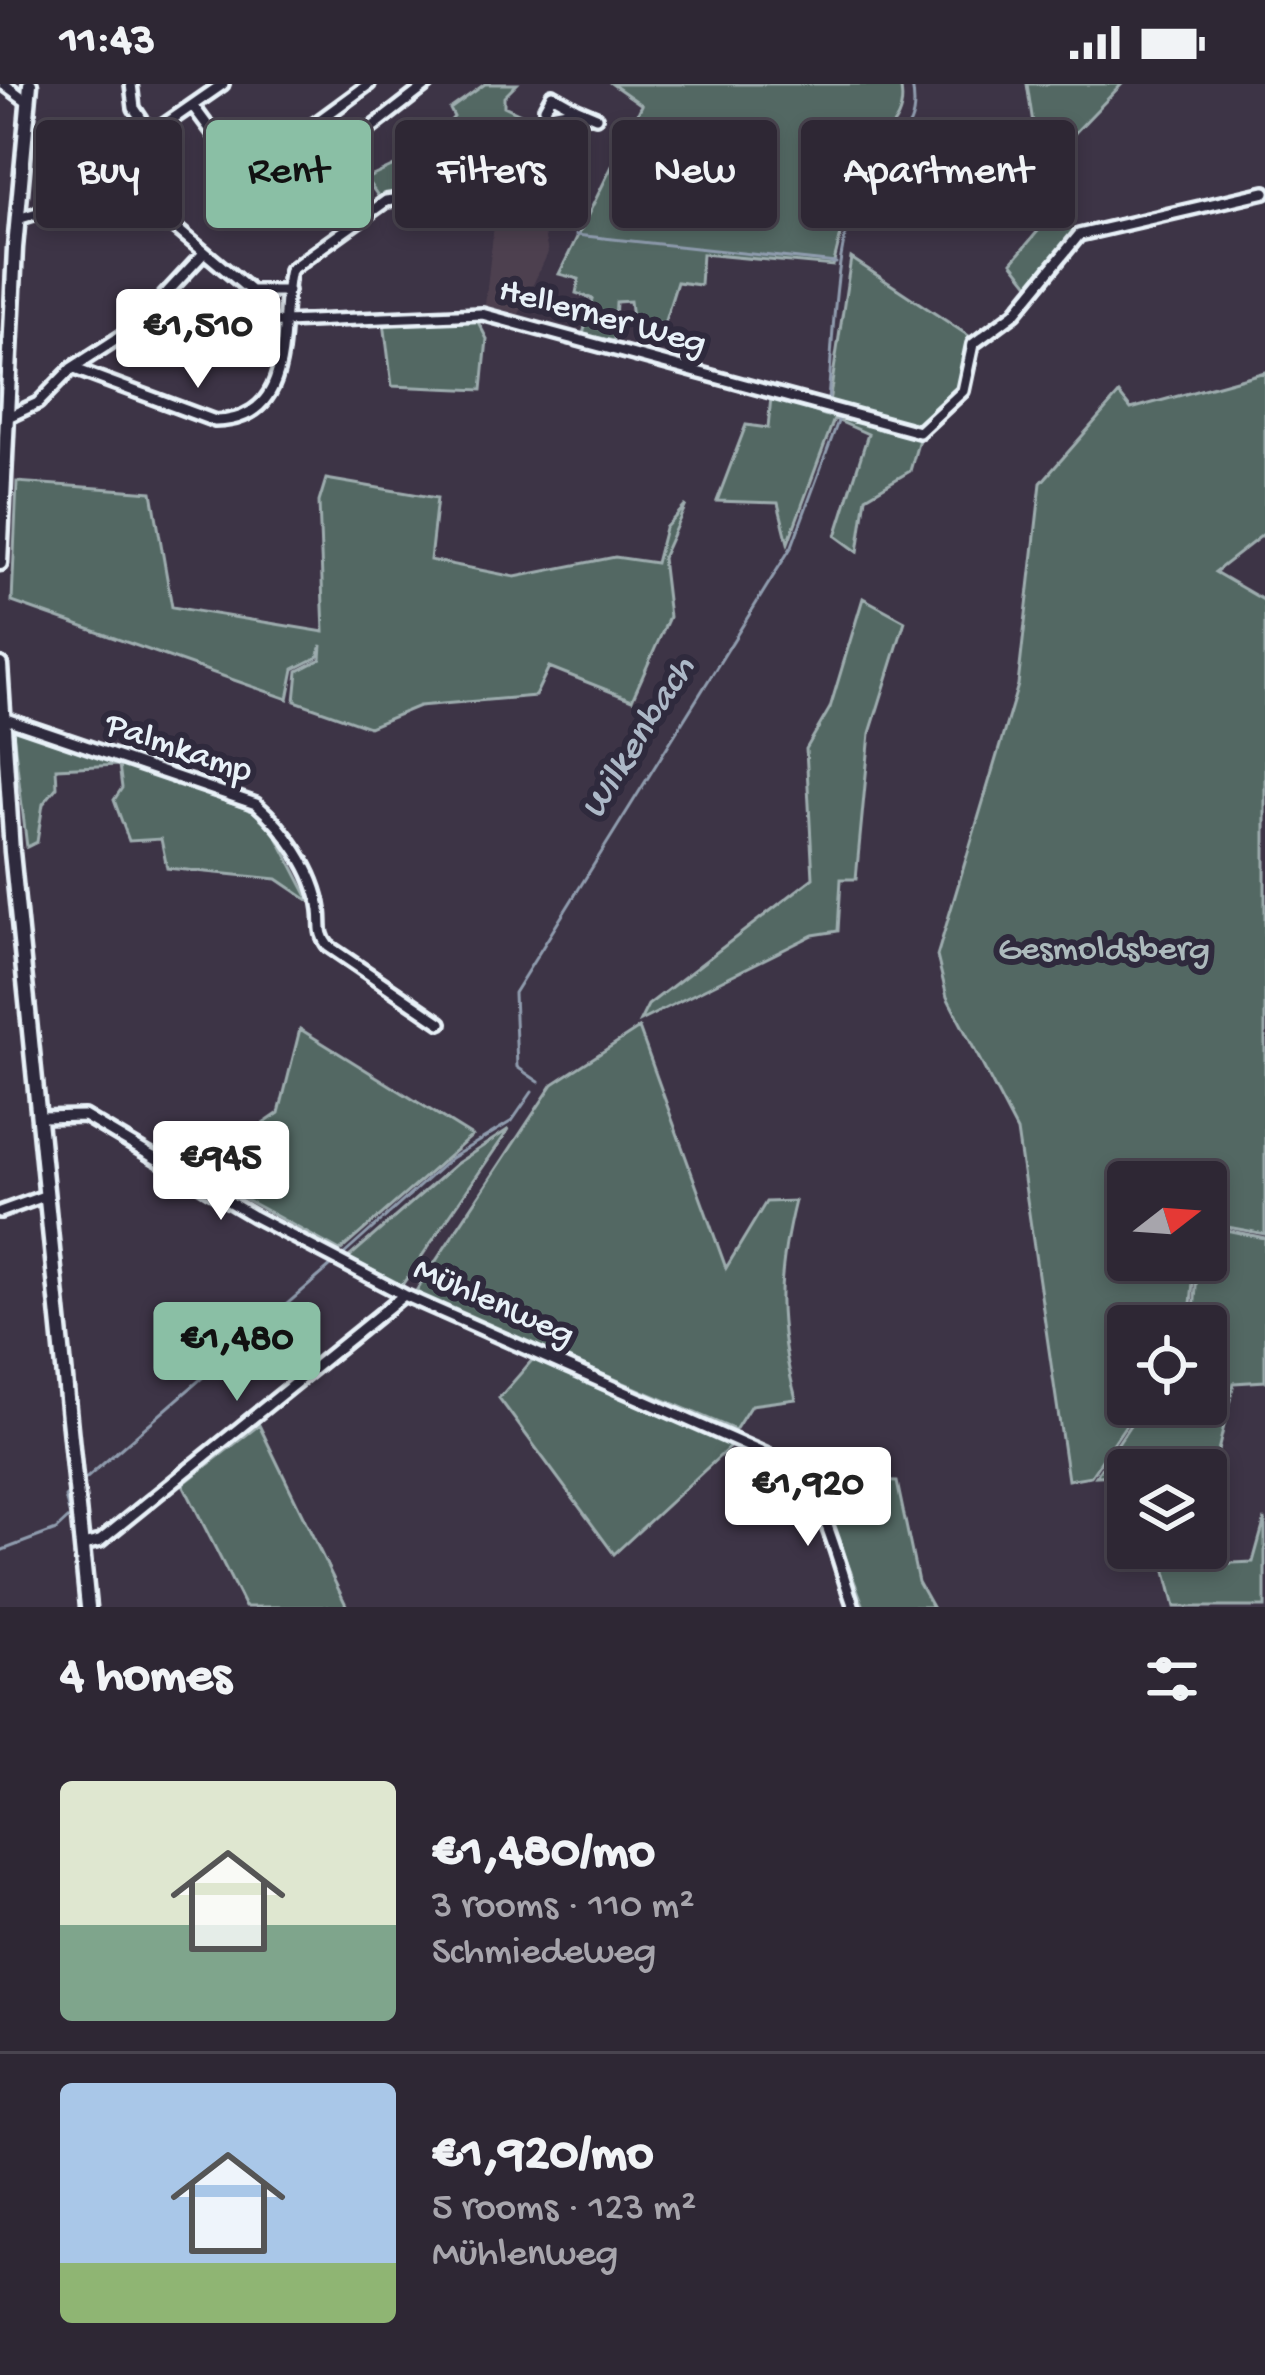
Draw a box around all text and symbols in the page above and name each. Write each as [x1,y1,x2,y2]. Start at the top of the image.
text: 11:43 [60,16,155,69]
chip: Buy [36,120,182,228]
chip: Rent [206,120,371,228]
chip: Filters [395,120,588,228]
chip: New [612,120,777,228]
chip: Apartment [801,120,1075,228]
street label: Hellerner Weg [494,271,710,367]
pin: €1,510 [100,289,296,391]
text: €1,510 [143,305,253,351]
water label: Wilkenbach [572,648,708,829]
street label: Palmkamp [98,704,257,795]
park label: Gesmoldsberg [998,930,1210,973]
pin: €945 [150,1121,292,1223]
text: €945 [180,1137,262,1183]
north arrow [1107,1161,1227,1281]
map controls [1107,1161,1227,1569]
street label: Mühlenweg [406,1249,580,1359]
pin: €1,480 [139,1302,335,1404]
button: locate [1107,1305,1227,1425]
text: €1,480 [180,1318,294,1364]
pin: €1,920 [710,1447,906,1549]
button: layers [1107,1449,1227,1569]
text: €1,920 [752,1463,864,1509]
icon: filters [1139,1646,1205,1712]
text: 4 homes [60,1649,231,1709]
text: €1,480/mo [432,1825,655,1885]
icon: home [156,1829,300,1973]
text: 3 rooms · 110 m² [432,1885,695,1931]
text: Schmiedeweg [432,1931,656,1977]
text: €1,920/mo [432,2127,653,2187]
icon: home [156,2131,300,2275]
text: 5 rooms · 123 m² [432,2187,696,2233]
text: Mühlenweg [432,2233,618,2279]

